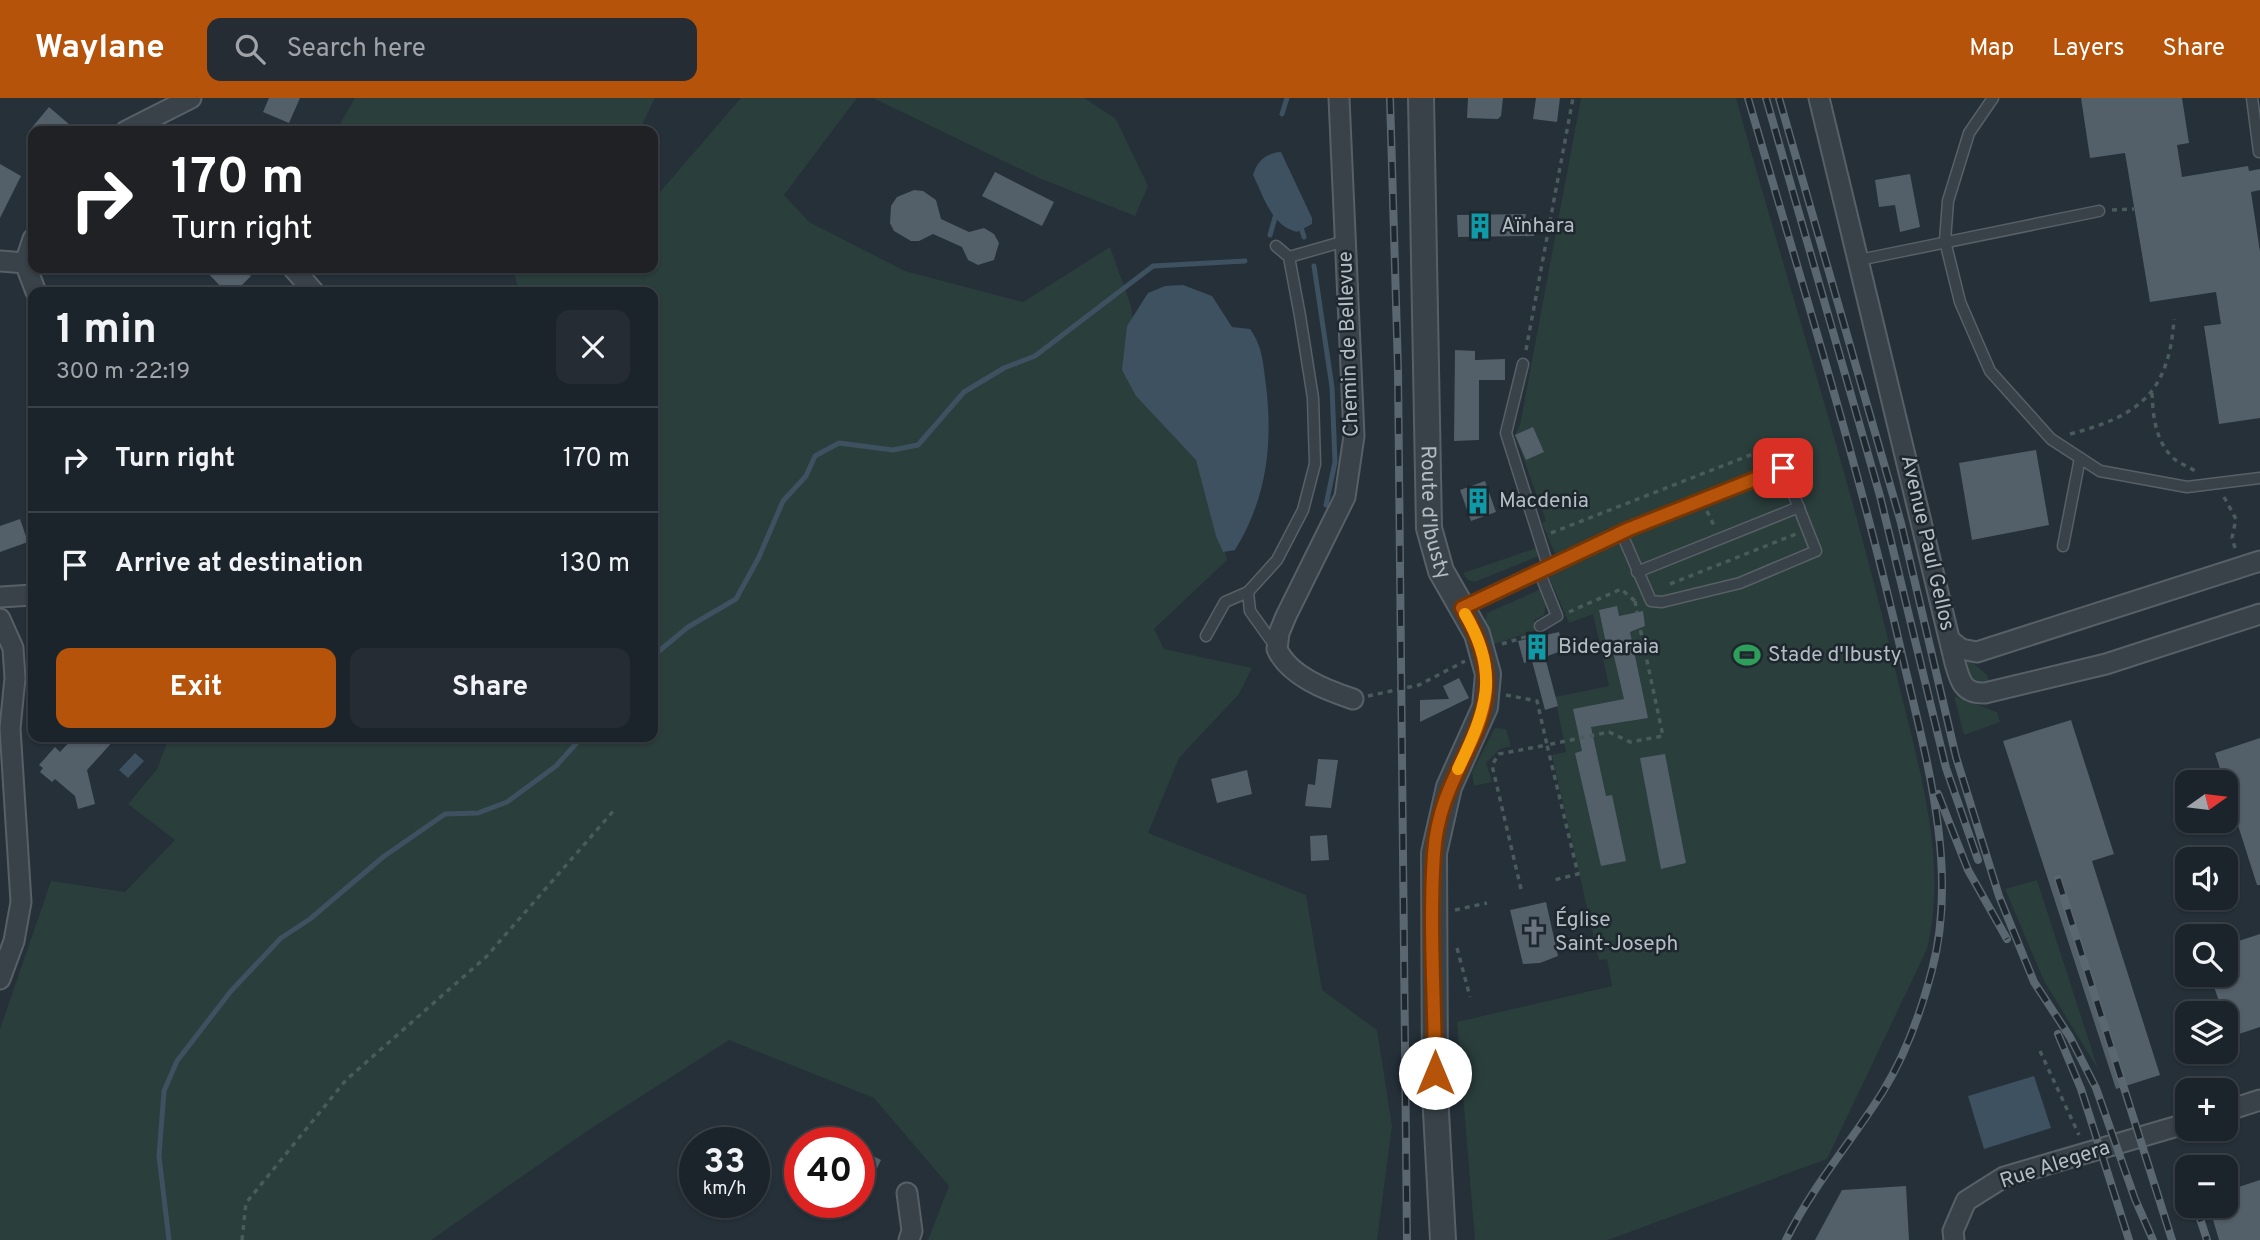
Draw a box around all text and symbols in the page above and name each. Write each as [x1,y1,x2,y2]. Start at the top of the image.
search box [207,18,697,81]
text: Waylane [35,28,165,70]
icon: search [231,30,269,68]
text: Search here [287,33,426,66]
text: Map [1969,34,2014,64]
text: Layers [2052,34,2124,64]
text: Share [2162,34,2225,64]
text: 170 m [171,149,304,211]
icon: right [56,154,147,245]
text: Turn right [171,210,313,250]
building icon: Aïnhara [1465,211,1495,241]
place label: Aïnhara [1501,213,1574,240]
street label: Chemin de Bellevue [1332,251,1366,437]
text: 1 min [56,305,157,358]
button: close [556,310,630,384]
text: 300 m · 22:19 [56,358,190,387]
pin [1753,438,1813,498]
icon: right [56,441,94,479]
text: Turn right [115,443,235,476]
text: 170 m [563,443,630,476]
street label: Route d'Ibusty [1414,445,1457,585]
icon: arrive [1764,449,1802,487]
street label: Avenue Paul Gellos [1894,453,1960,633]
building icon: Macdenia [1463,486,1493,516]
place label: Macdenia [1499,488,1589,515]
icon: arrive [56,546,94,584]
text: Arrive at destination [115,548,363,581]
text: 130 m [560,548,630,581]
building icon: Bidegaraia [1522,632,1552,662]
place label: Bidegaraia [1558,634,1659,661]
sports icon: Stade d'Ibusty [1732,640,1762,670]
place label: Stade d'Ibusty [1768,642,1902,669]
button: Exit [56,648,336,728]
button: Share [350,648,630,728]
north arrow [2175,770,2238,833]
map controls [2175,770,2238,1218]
button: sound [2175,847,2238,910]
place label: Église Saint-Joseph [1555,906,1678,958]
church icon: Église Saint-Joseph [1519,917,1549,947]
button: search [2175,924,2238,987]
button: layers [2175,1001,2238,1064]
position arrow [1398,1036,1472,1110]
button: + [2175,1078,2238,1141]
speed limit sign: 40 [784,1127,875,1218]
street label: Rue Alegera [1997,1135,2113,1195]
text: 33 [704,1141,745,1185]
button: − [2175,1155,2238,1218]
text: km/h [703,1178,746,1201]

